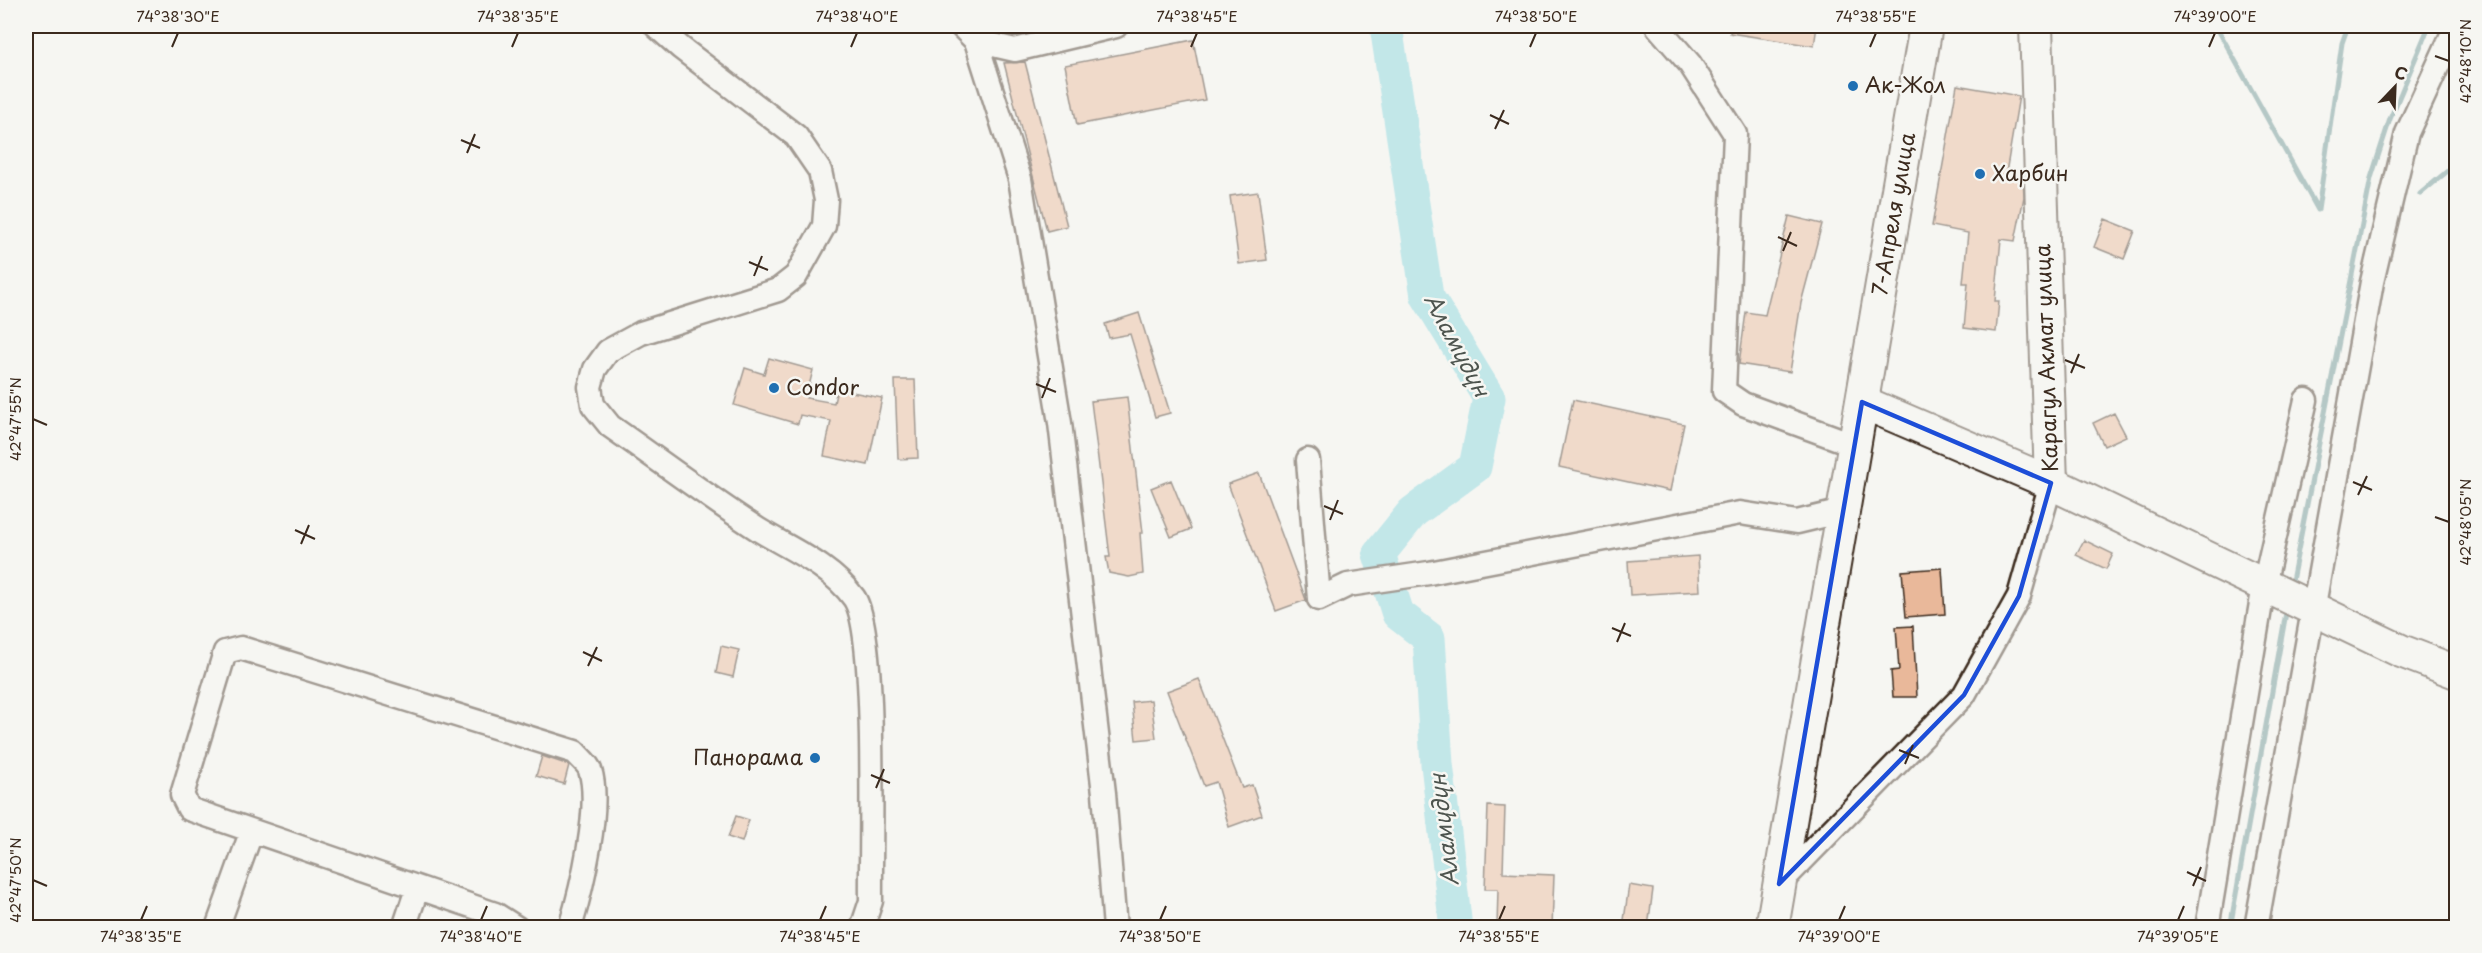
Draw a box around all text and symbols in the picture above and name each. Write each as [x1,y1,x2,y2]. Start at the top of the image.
text: 74°38'30"E [136,4,220,27]
text: 74°38'35"E [477,4,559,27]
text: 74°38'40"E [816,4,899,27]
text: 74°38'45"E [1156,4,1238,27]
text: 74°38'50"E [1495,4,1577,27]
text: 74°38'55"E [1835,4,1917,27]
text: 74°39'00"E [2173,4,2257,27]
text: 42°48'10"N [2453,19,2476,103]
north arrow [2365,57,2425,117]
text: С [2391,59,2411,86]
place label: Ак-Жол [1865,68,1946,100]
marker: Ак-Жол [1846,79,1860,93]
street label: 7-Апреля улица [1862,129,1922,298]
place label: Харбин [1992,156,2069,188]
marker: Харбин [1973,167,1987,181]
street label: Карагул Акмат улица [2025,243,2065,473]
water label: Аламүдүн [1417,287,1500,403]
place label: Condor [786,370,859,402]
text: 42°47'55"N [3,377,26,461]
marker: Condor [767,381,781,395]
text: 42°48'05"N [2453,479,2476,565]
place label: Панорама [693,740,804,772]
marker: Панорама [808,751,822,765]
water label: Аламүдүн [1419,771,1466,888]
text: 42°47'50"N [3,837,26,923]
text: 74°38'35"E [100,924,182,947]
text: 74°38'40"E [440,924,523,947]
text: 74°38'45"E [779,924,861,947]
text: 74°38'50"E [1119,924,1201,947]
text: 74°38'55"E [1458,924,1540,947]
text: 74°39'00"E [1797,924,1881,947]
text: 74°39'05"E [2137,924,2219,947]

